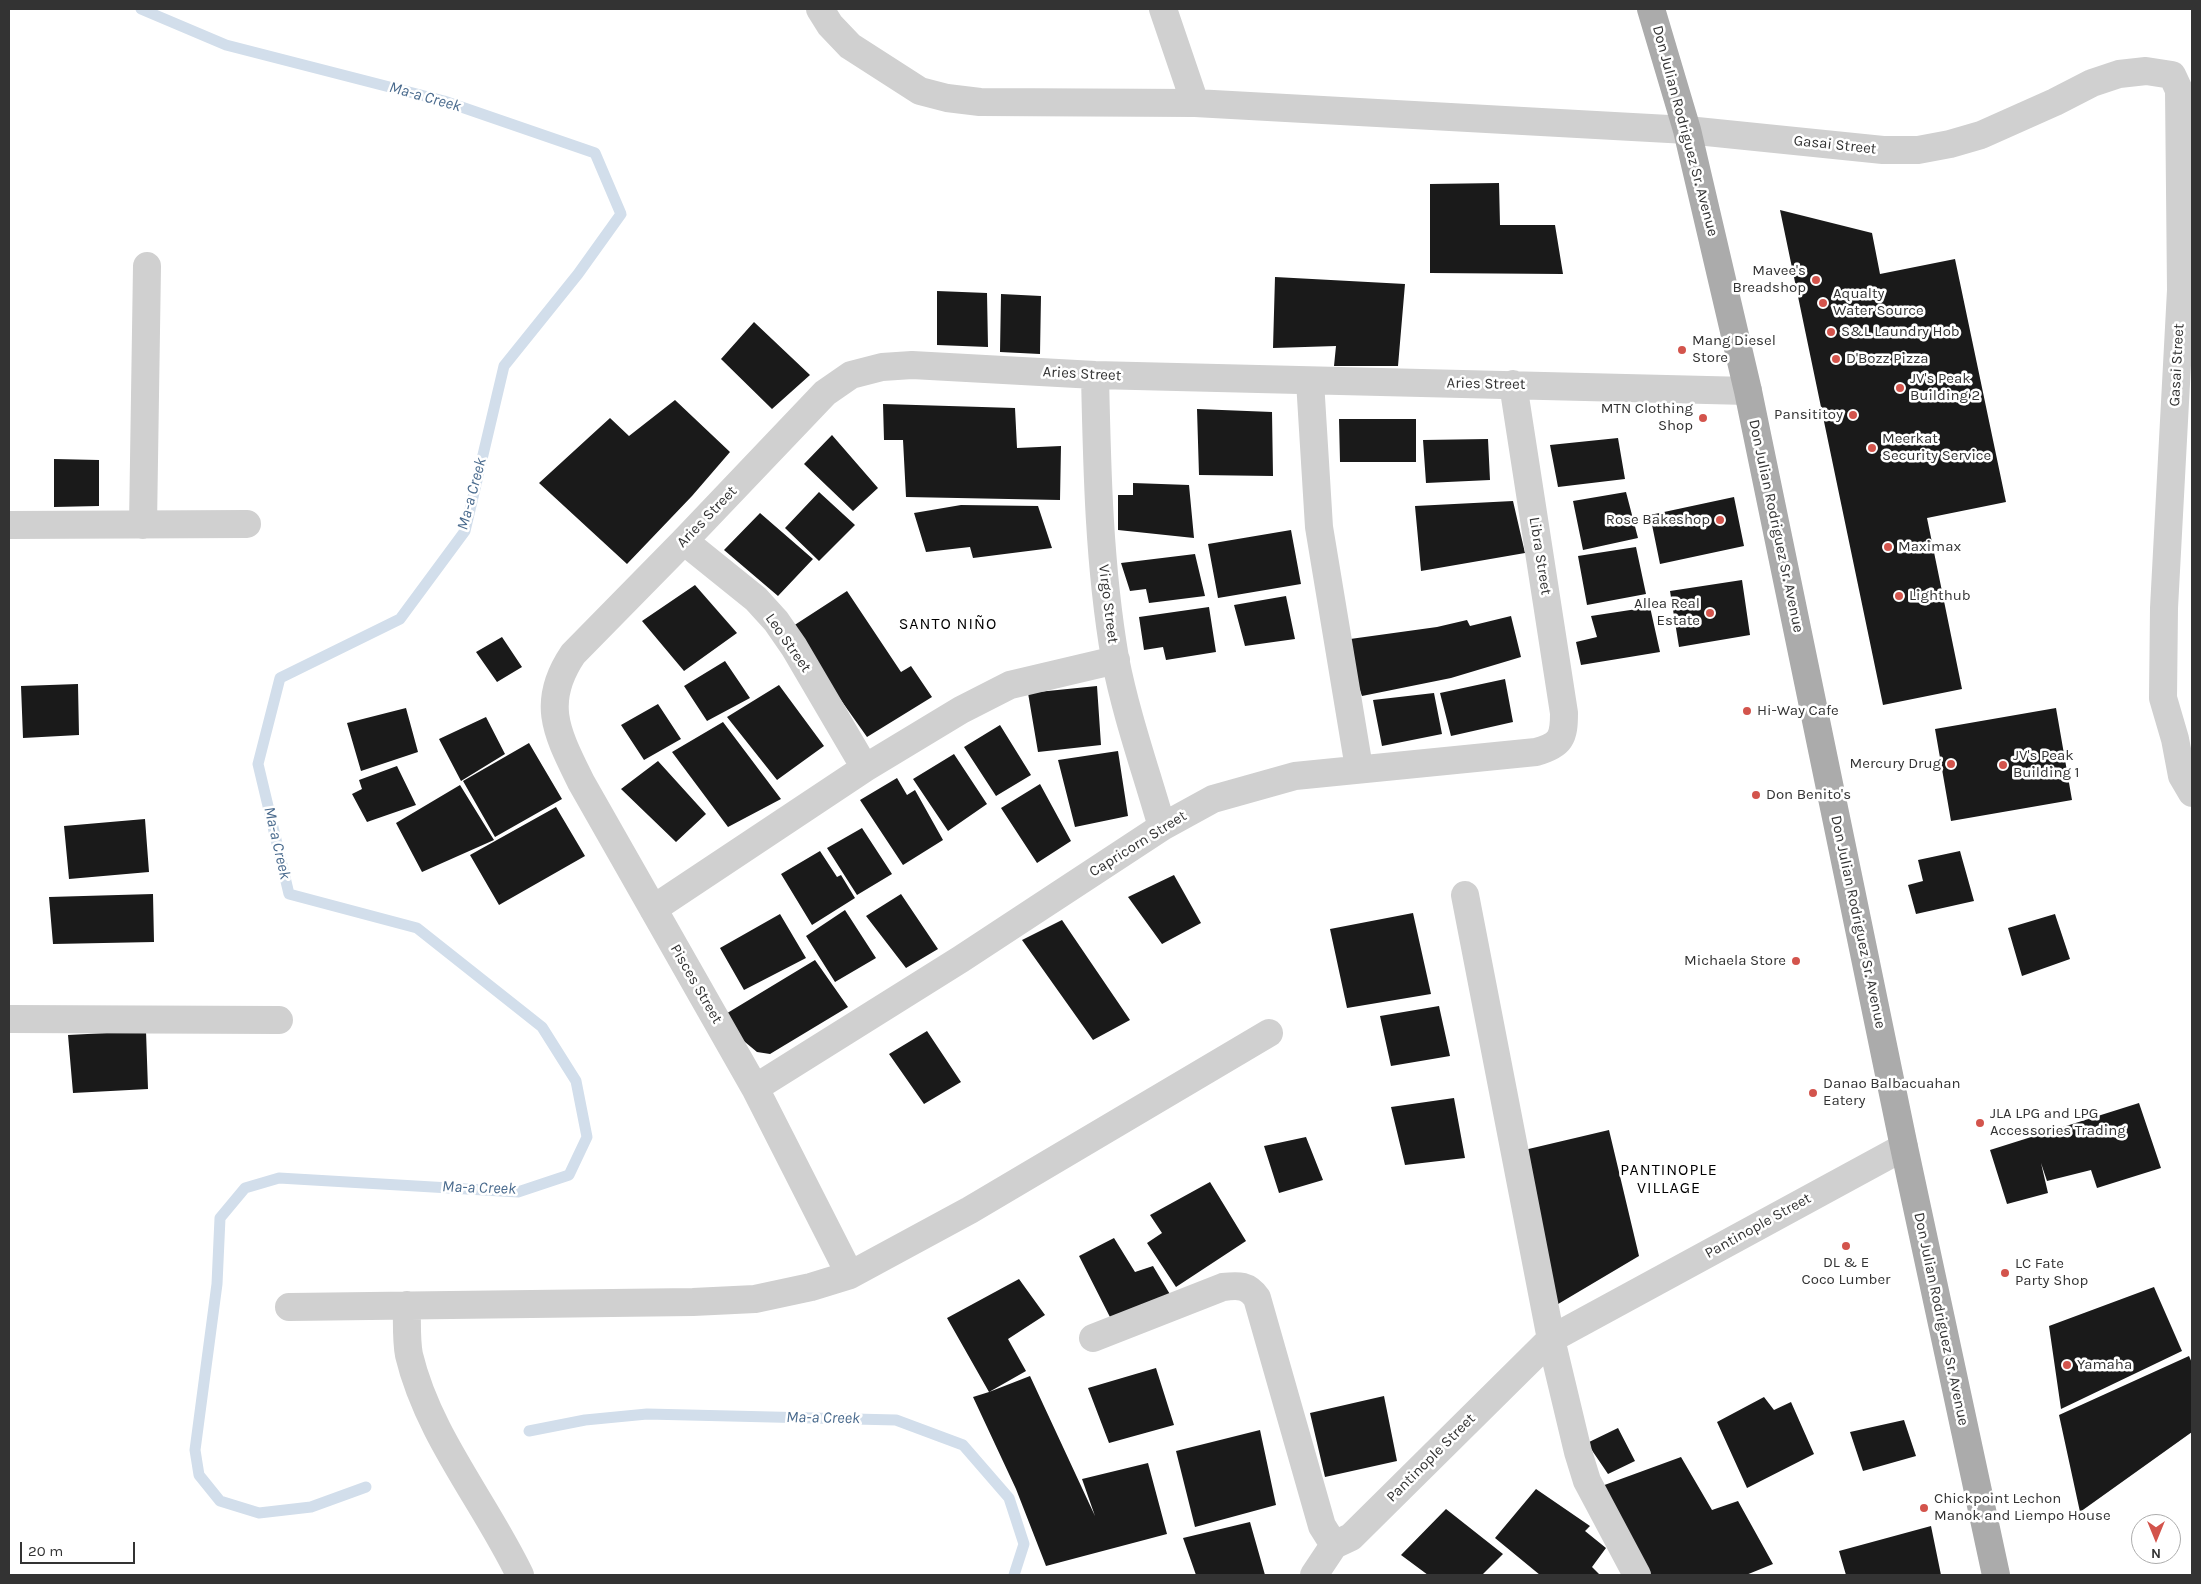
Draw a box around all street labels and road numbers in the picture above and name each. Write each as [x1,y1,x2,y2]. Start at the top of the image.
street label: Don Julian Rodriguez Sr. Avenue [1648,24,1722,238]
street label: Gasai Street [1793,132,1877,158]
street label: Gasai Street [2166,323,2188,407]
street label: Aries Street [1042,363,1122,385]
street label: Aries Street [1446,374,1526,394]
street label: Don Julian Rodriguez Sr. Avenue [1745,418,1807,634]
street label: Aries Street [673,482,741,552]
street label: Libra Street [1525,516,1555,596]
street label: Virgo Street [1094,563,1122,645]
street label: Leo Street [761,610,815,676]
street label: Capricorn Street [1086,807,1190,881]
street label: Don Julian Rodriguez Sr. Avenue [1827,814,1889,1030]
street label: Pisces Street [666,941,726,1027]
street label: Pantinople Street [1702,1189,1814,1263]
street label: Don Julian Rodriguez Sr. Avenue [1910,1211,1972,1427]
street label: Pantinople Street [1383,1410,1479,1506]

